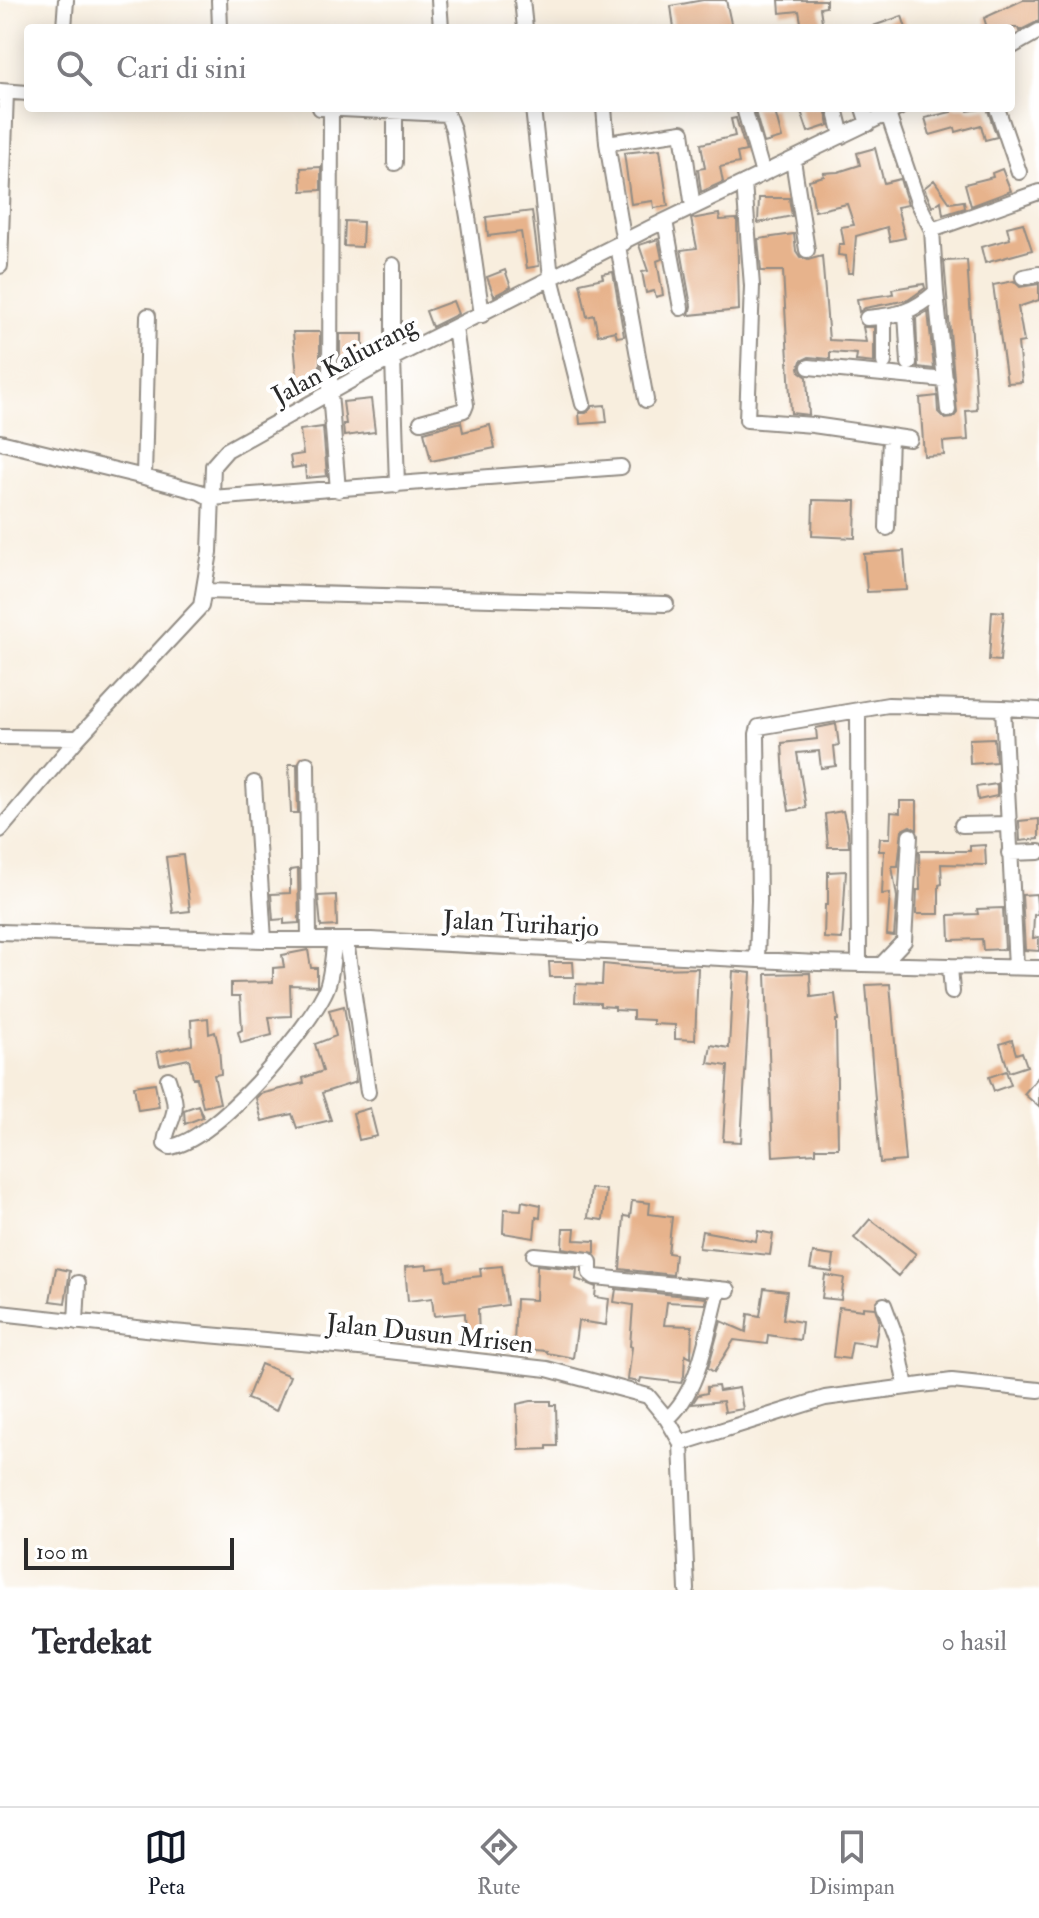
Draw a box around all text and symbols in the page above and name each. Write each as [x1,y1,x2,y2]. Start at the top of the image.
search box [24,24,1015,112]
icon: search [52,46,96,90]
text: Cari di sini [116,50,246,87]
street label: Jalan Kaliurang [266,309,423,413]
street label: Jalan Turiharjo [441,904,600,944]
street label: Jalan Dusun Mrisen [324,1307,535,1361]
scale bar [24,1534,234,1570]
text: 100 m [36,1538,88,1566]
text: Terdekat [32,1621,152,1664]
text: 0 hasil [941,1626,1007,1658]
tab: Peta [144,1825,188,1901]
tab: Rute [477,1825,521,1901]
tab: Disimpan [809,1825,895,1901]

